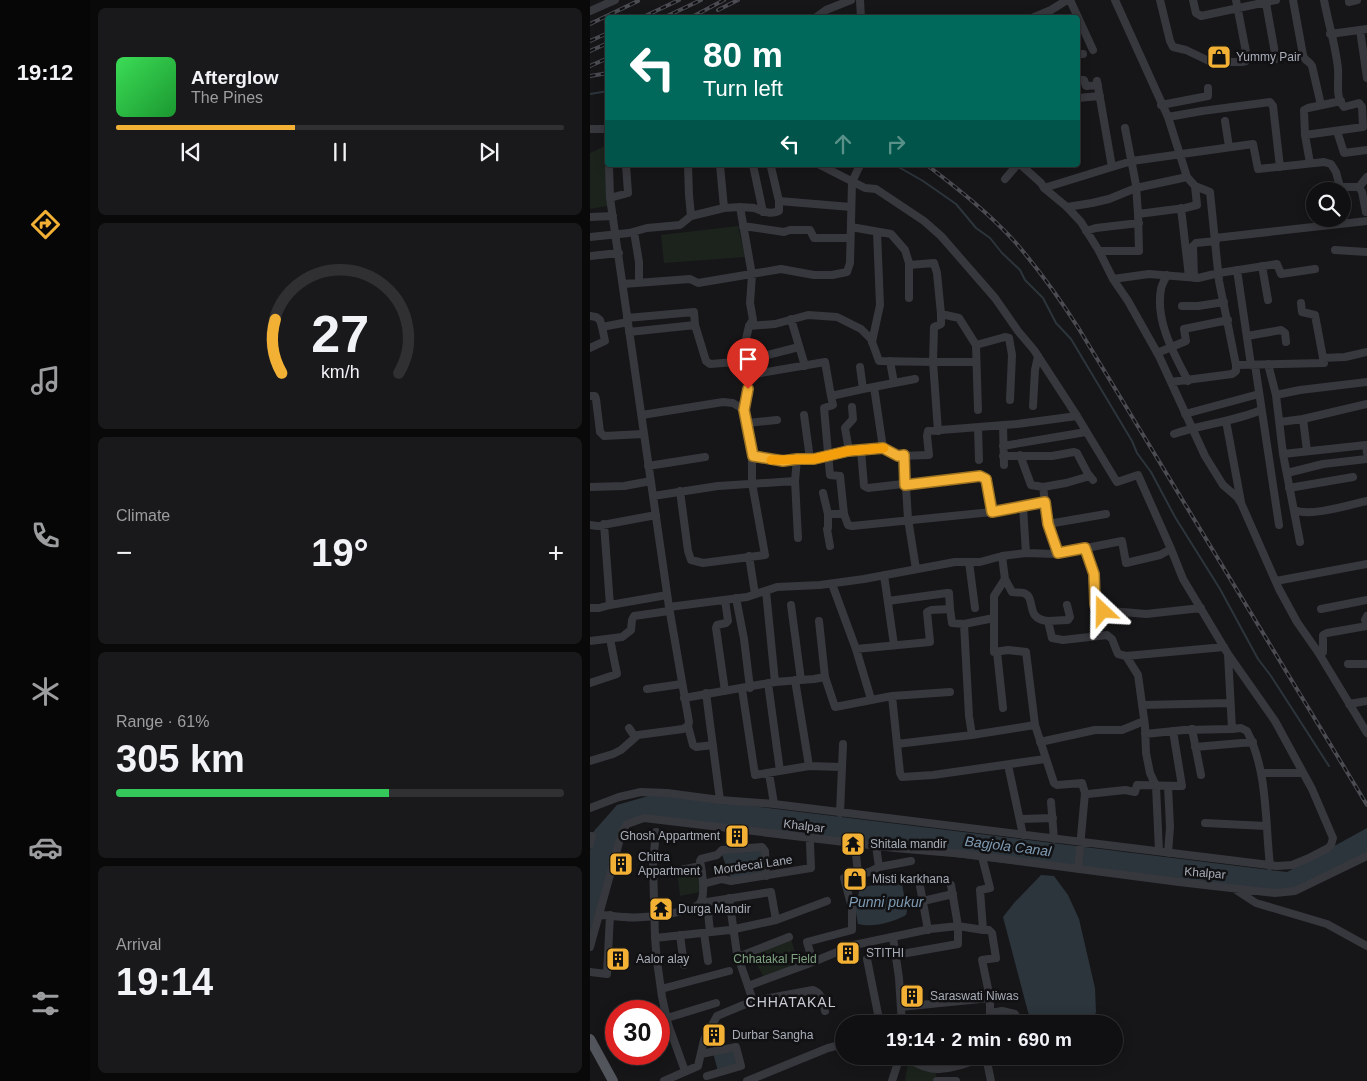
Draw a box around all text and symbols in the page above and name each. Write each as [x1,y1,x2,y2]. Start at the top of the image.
icon: left [620,35,685,100]
text: 80 m [703,35,783,74]
shop icon: Yummy Pair [1206,44,1232,70]
place label: Yummy Pair [1236,50,1301,64]
text: 19:12 [17,60,73,85]
text: Afterglow [191,67,279,88]
text: Turn left [703,76,783,101]
text: The Pines [191,89,263,106]
icon: left [776,130,804,158]
icon: ahead [829,130,857,158]
icon: right [882,130,910,158]
icon: previous [177,138,205,166]
icon: pause [326,138,354,166]
icon: next [475,138,503,166]
map controls [1306,182,1351,227]
button: search [1306,182,1351,227]
icon: directions [28,207,63,242]
text: 27 [311,305,369,363]
pin [727,338,769,389]
icon: arrive [734,345,762,373]
text: km/h [321,362,359,382]
icon: music [28,363,63,398]
text: Climate [116,507,170,524]
icon: phone [28,518,63,553]
text: 19° [311,532,369,574]
text: − [116,537,132,568]
text: + [548,537,564,568]
position arrow [1076,584,1128,636]
icon: climate [28,674,63,709]
text: Range · 61% [116,713,209,730]
text: 305 km [116,738,245,780]
street label: Khalpar [783,817,825,835]
building icon: Ghosh Appartment [724,823,750,849]
place label: Ghosh Appartment [620,829,721,843]
icon: car [28,830,63,865]
temple icon: Shitala mandir [840,831,866,857]
water label: Bagjola Canal [964,833,1053,859]
place label: Shitala mandir [870,837,947,851]
place label: Chitra Appartment [638,850,701,878]
building icon: Chitra Appartment [608,851,634,877]
street label: Mordecai Lane [713,852,794,877]
street label: Khalpar [1184,864,1226,882]
shop icon: Misti karkhana [842,866,868,892]
place label: Misti karkhana [872,872,950,886]
water label: Punni pukur [849,894,925,910]
temple icon: Durga Mandir [648,896,674,922]
place label: Durga Mandir [678,902,751,916]
text: Arrival [116,936,161,953]
building icon: STITHI [835,940,861,966]
building icon: Aalor alay [605,946,631,972]
place label: STITHI [866,946,904,960]
place label: Aalor alay [636,952,689,966]
park label: Chhatakal Field [733,952,817,966]
text: 19:14 [116,961,213,1003]
building icon: Saraswati Niwas [899,983,925,1009]
icon: filters [28,986,63,1021]
place label: Saraswati Niwas [930,989,1019,1003]
district label: CHHATAKAL [746,994,836,1010]
speed limit sign: 30 [605,1000,670,1065]
building icon: Durbar Sangha [701,1022,727,1048]
place label: Durbar Sangha [732,1028,814,1042]
text: 19:14 · 2 min · 690 m [886,1029,1072,1050]

